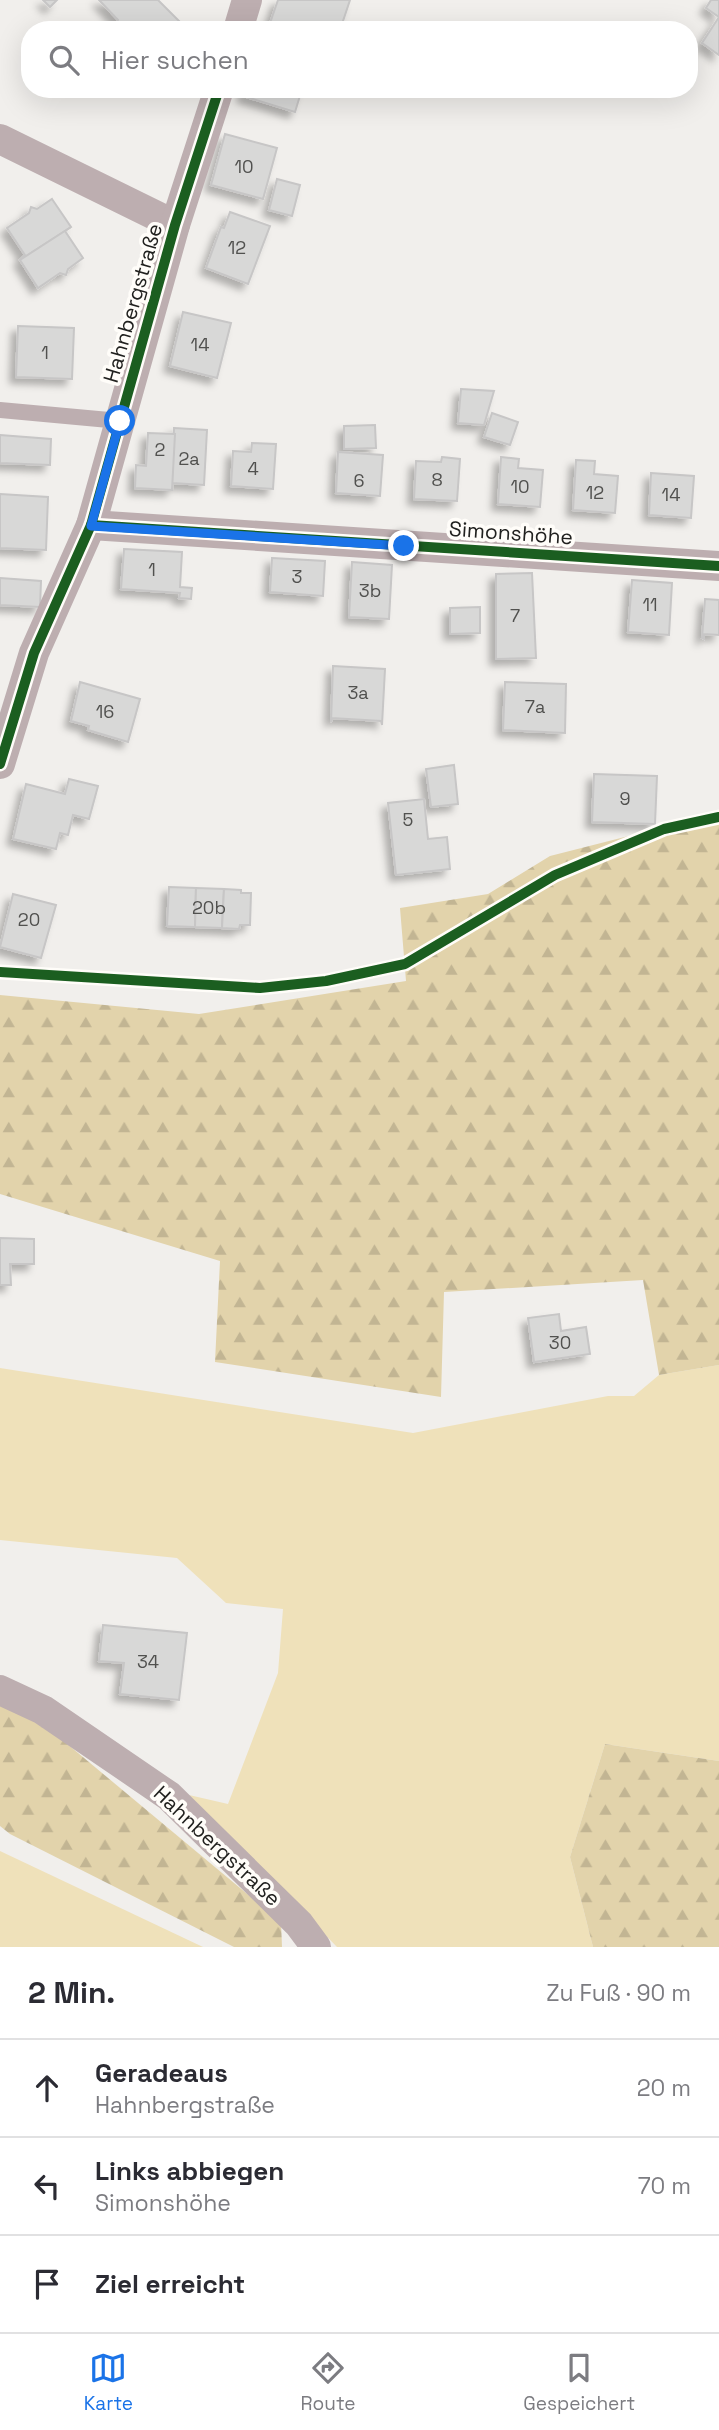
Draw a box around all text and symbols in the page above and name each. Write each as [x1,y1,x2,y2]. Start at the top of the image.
search box [21,21,698,98]
icon: search [45,41,83,79]
text: Hier suchen [101,43,249,77]
house number: 10 [234,155,254,178]
street label: Hahnbergstraße [97,220,168,386]
house number: 12 [228,236,246,259]
house number: 14 [191,333,209,356]
house number: 1 [41,341,49,364]
route start [104,405,135,436]
house number: 2 [155,438,165,461]
house number: 2a [178,447,200,470]
house number: 4 [247,457,259,480]
house number: 8 [431,468,443,491]
house number: 6 [353,469,365,492]
house number: 10 [510,475,530,498]
house number: 12 [586,481,604,504]
house number: 14 [662,483,680,506]
street label: Simonshöhe [448,515,574,550]
route end [388,530,419,561]
house number: 1 [148,558,156,581]
house number: 3 [292,565,302,588]
house number: 3b [359,579,381,602]
house number: 11 [642,593,658,616]
house number: 7 [510,604,520,627]
house number: 3a [347,681,369,704]
house number: 7a [525,695,545,718]
house number: 16 [96,700,114,723]
house number: 9 [619,787,631,810]
house number: 5 [403,808,413,831]
house number: 20b [192,896,226,919]
house number: 20 [18,908,40,931]
house number: 30 [549,1331,571,1354]
house number: 34 [137,1650,159,1673]
street label: Hahnbergstraße [148,1780,287,1912]
text: 2 Min. [28,1973,115,2012]
text: Zu Fuß · 90 m [546,1978,691,2008]
text: Geradeaus [95,2056,228,2090]
icon: ahead [28,2069,66,2107]
text: 20 m [637,2073,691,2103]
text: Hahnbergstraße [95,2090,275,2120]
text: Links abbiegen [95,2154,284,2188]
icon: left [28,2167,66,2205]
text: 70 m [638,2171,691,2201]
text: Simonshöhe [95,2188,231,2218]
icon: arrive [28,2265,66,2303]
text: Ziel erreicht [95,2267,245,2301]
tab: Karte [84,2349,133,2416]
tab: Route [301,2349,356,2416]
tab: Gespeichert [523,2349,635,2416]

